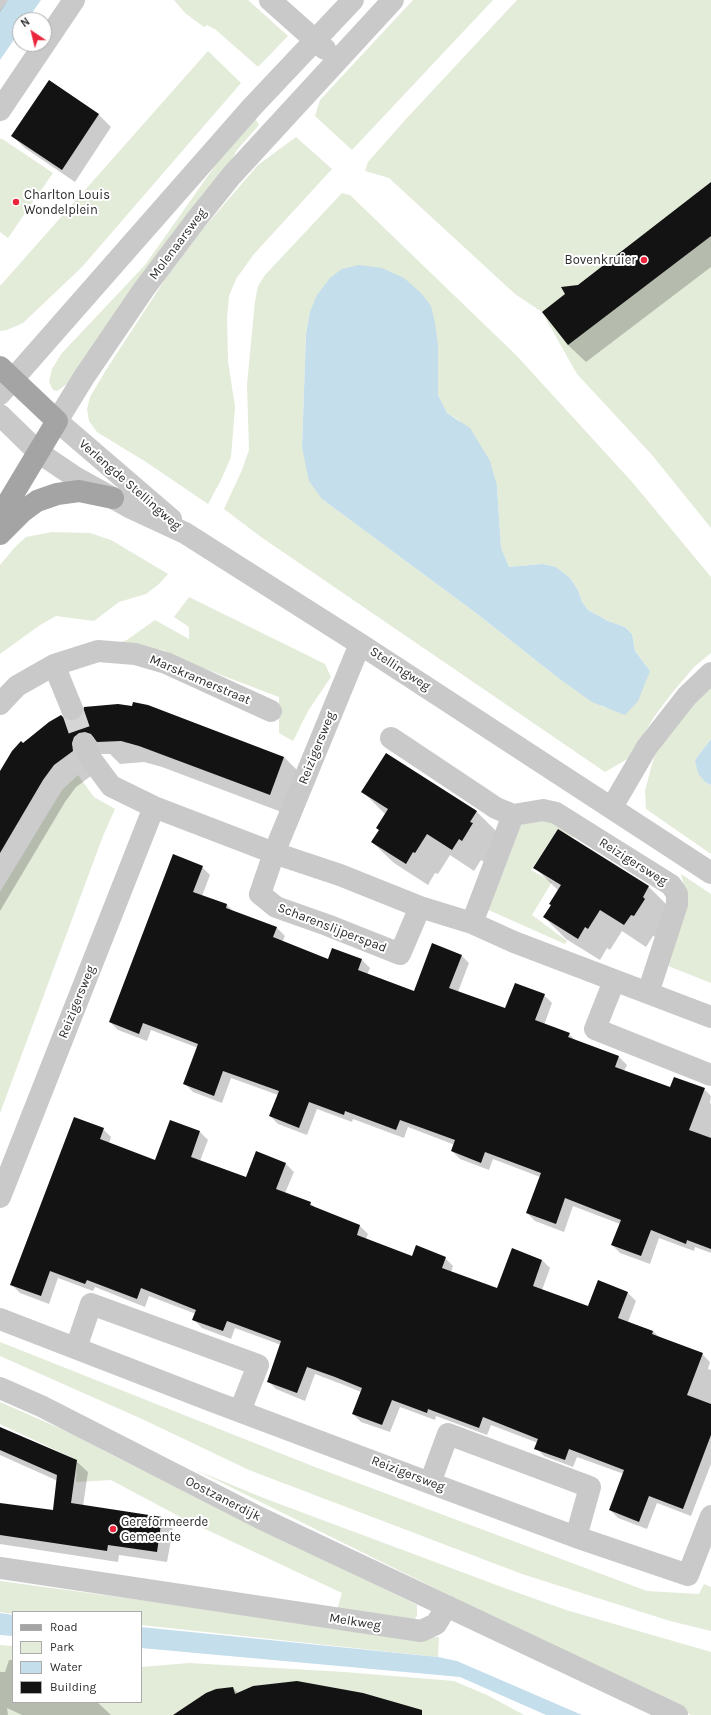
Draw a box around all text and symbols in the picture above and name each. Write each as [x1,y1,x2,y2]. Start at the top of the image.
north arrow [12,12,52,52]
text: N [18,15,32,30]
place label: Charlton Louis Wondelplein [24,187,110,218]
marker: Charlton Louis Wondelplein [11,197,21,207]
street label: Molenaarsweg [146,205,210,283]
place label: Bovenkruier [565,252,636,268]
marker: Bovenkruier [639,255,649,265]
street label: Verlengde Stellingweg [76,436,184,534]
street label: Stellingweg [367,644,433,694]
street label: Marskramerstraat [147,652,253,708]
street label: Reizigersweg [295,709,339,787]
street label: Reizigersweg [596,835,670,889]
street label: Scharenslijperspad [275,900,389,956]
street label: Reizigersweg [55,963,99,1041]
street label: Reizigersweg [369,1453,447,1495]
street label: Oostzanerdijk [183,1473,263,1525]
place label: Gereformeerde Gemeente [121,1514,208,1545]
marker: Gereformeerde Gemeente [108,1524,118,1534]
street label: Melkweg [328,1610,382,1634]
legend [12,1611,142,1703]
text: Road [50,1620,78,1634]
text: Park [50,1640,74,1654]
text: Water [50,1660,82,1674]
text: Building [50,1680,96,1694]

